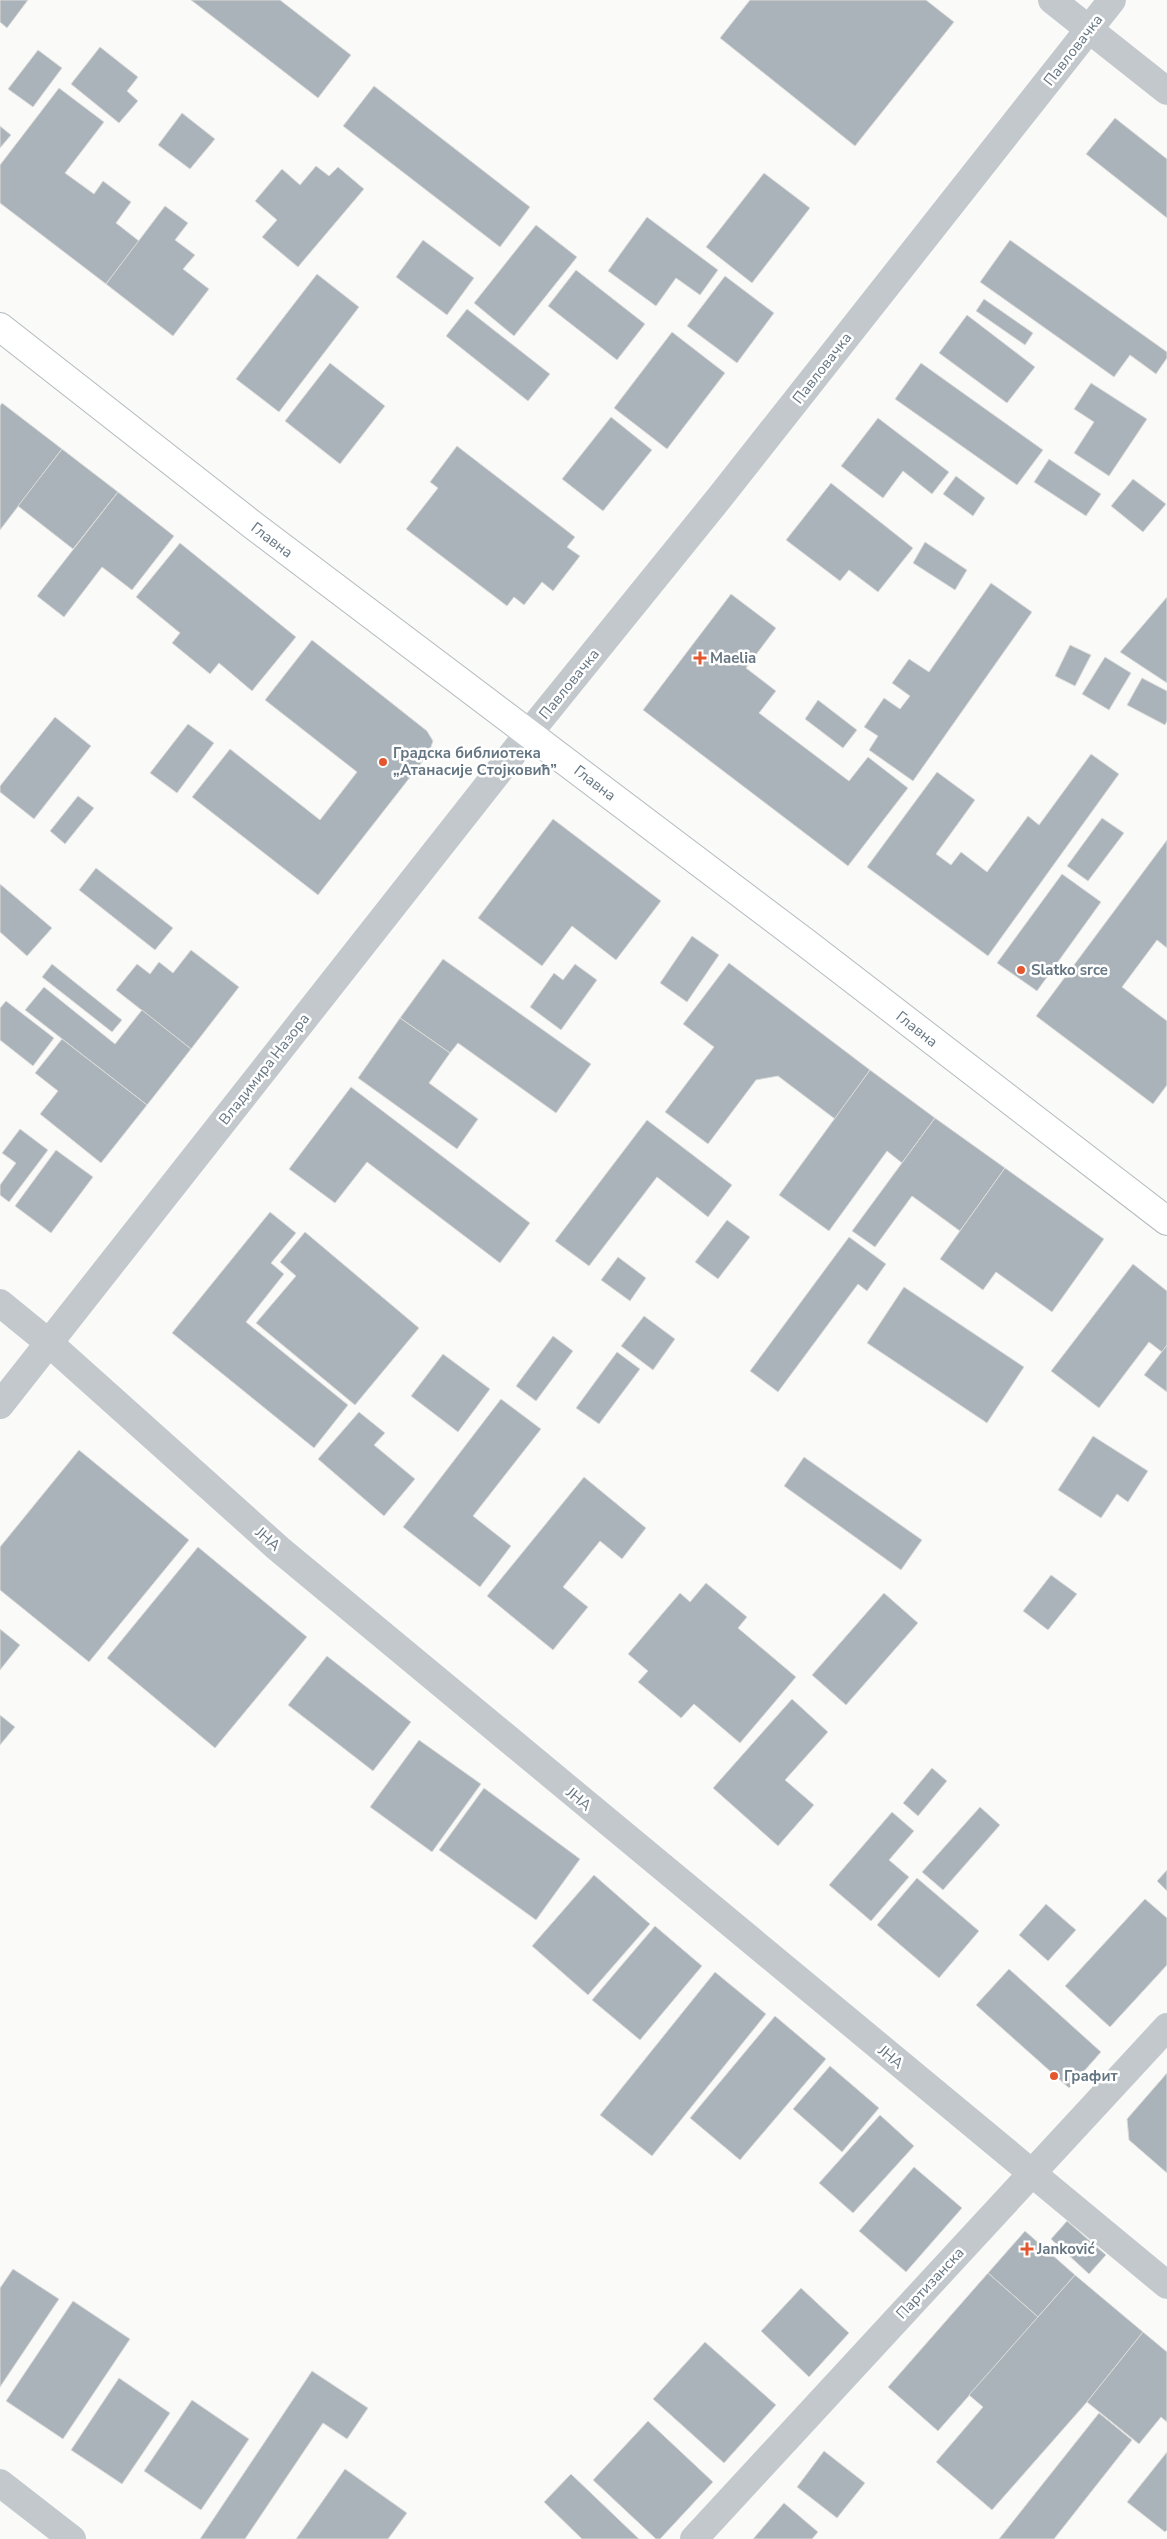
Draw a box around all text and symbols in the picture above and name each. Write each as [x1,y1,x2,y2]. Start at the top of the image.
street label: Павловачка [1039,10,1107,90]
street label: Павловачка [788,328,856,408]
street label: Главна [247,518,297,562]
street label: Павловачка [534,645,604,723]
place label: Maelia [710,648,756,668]
marker: Maelia [694,652,706,664]
place label: Градска библиотека „Атанасије Стојковић” [393,743,557,780]
marker: Градска библиотека „Атанасије Стојковић” [377,756,389,768]
street label: Главна [570,761,620,805]
place label: Slatko srce [1031,960,1108,980]
marker: Slatko srce [1015,964,1027,976]
street label: Главна [892,1006,942,1052]
street label: Владимира Назора [214,1009,314,1129]
street label: ЈНА [250,1522,285,1556]
street label: ЈНА [561,1782,596,1815]
street label: ЈНА [873,2040,908,2073]
place label: Графит [1064,2066,1118,2086]
marker: Графит [1048,2070,1060,2082]
place label: Janković [1036,2239,1095,2259]
street label: Партизанска [892,2243,968,2323]
marker: Janković [1021,2243,1033,2255]

